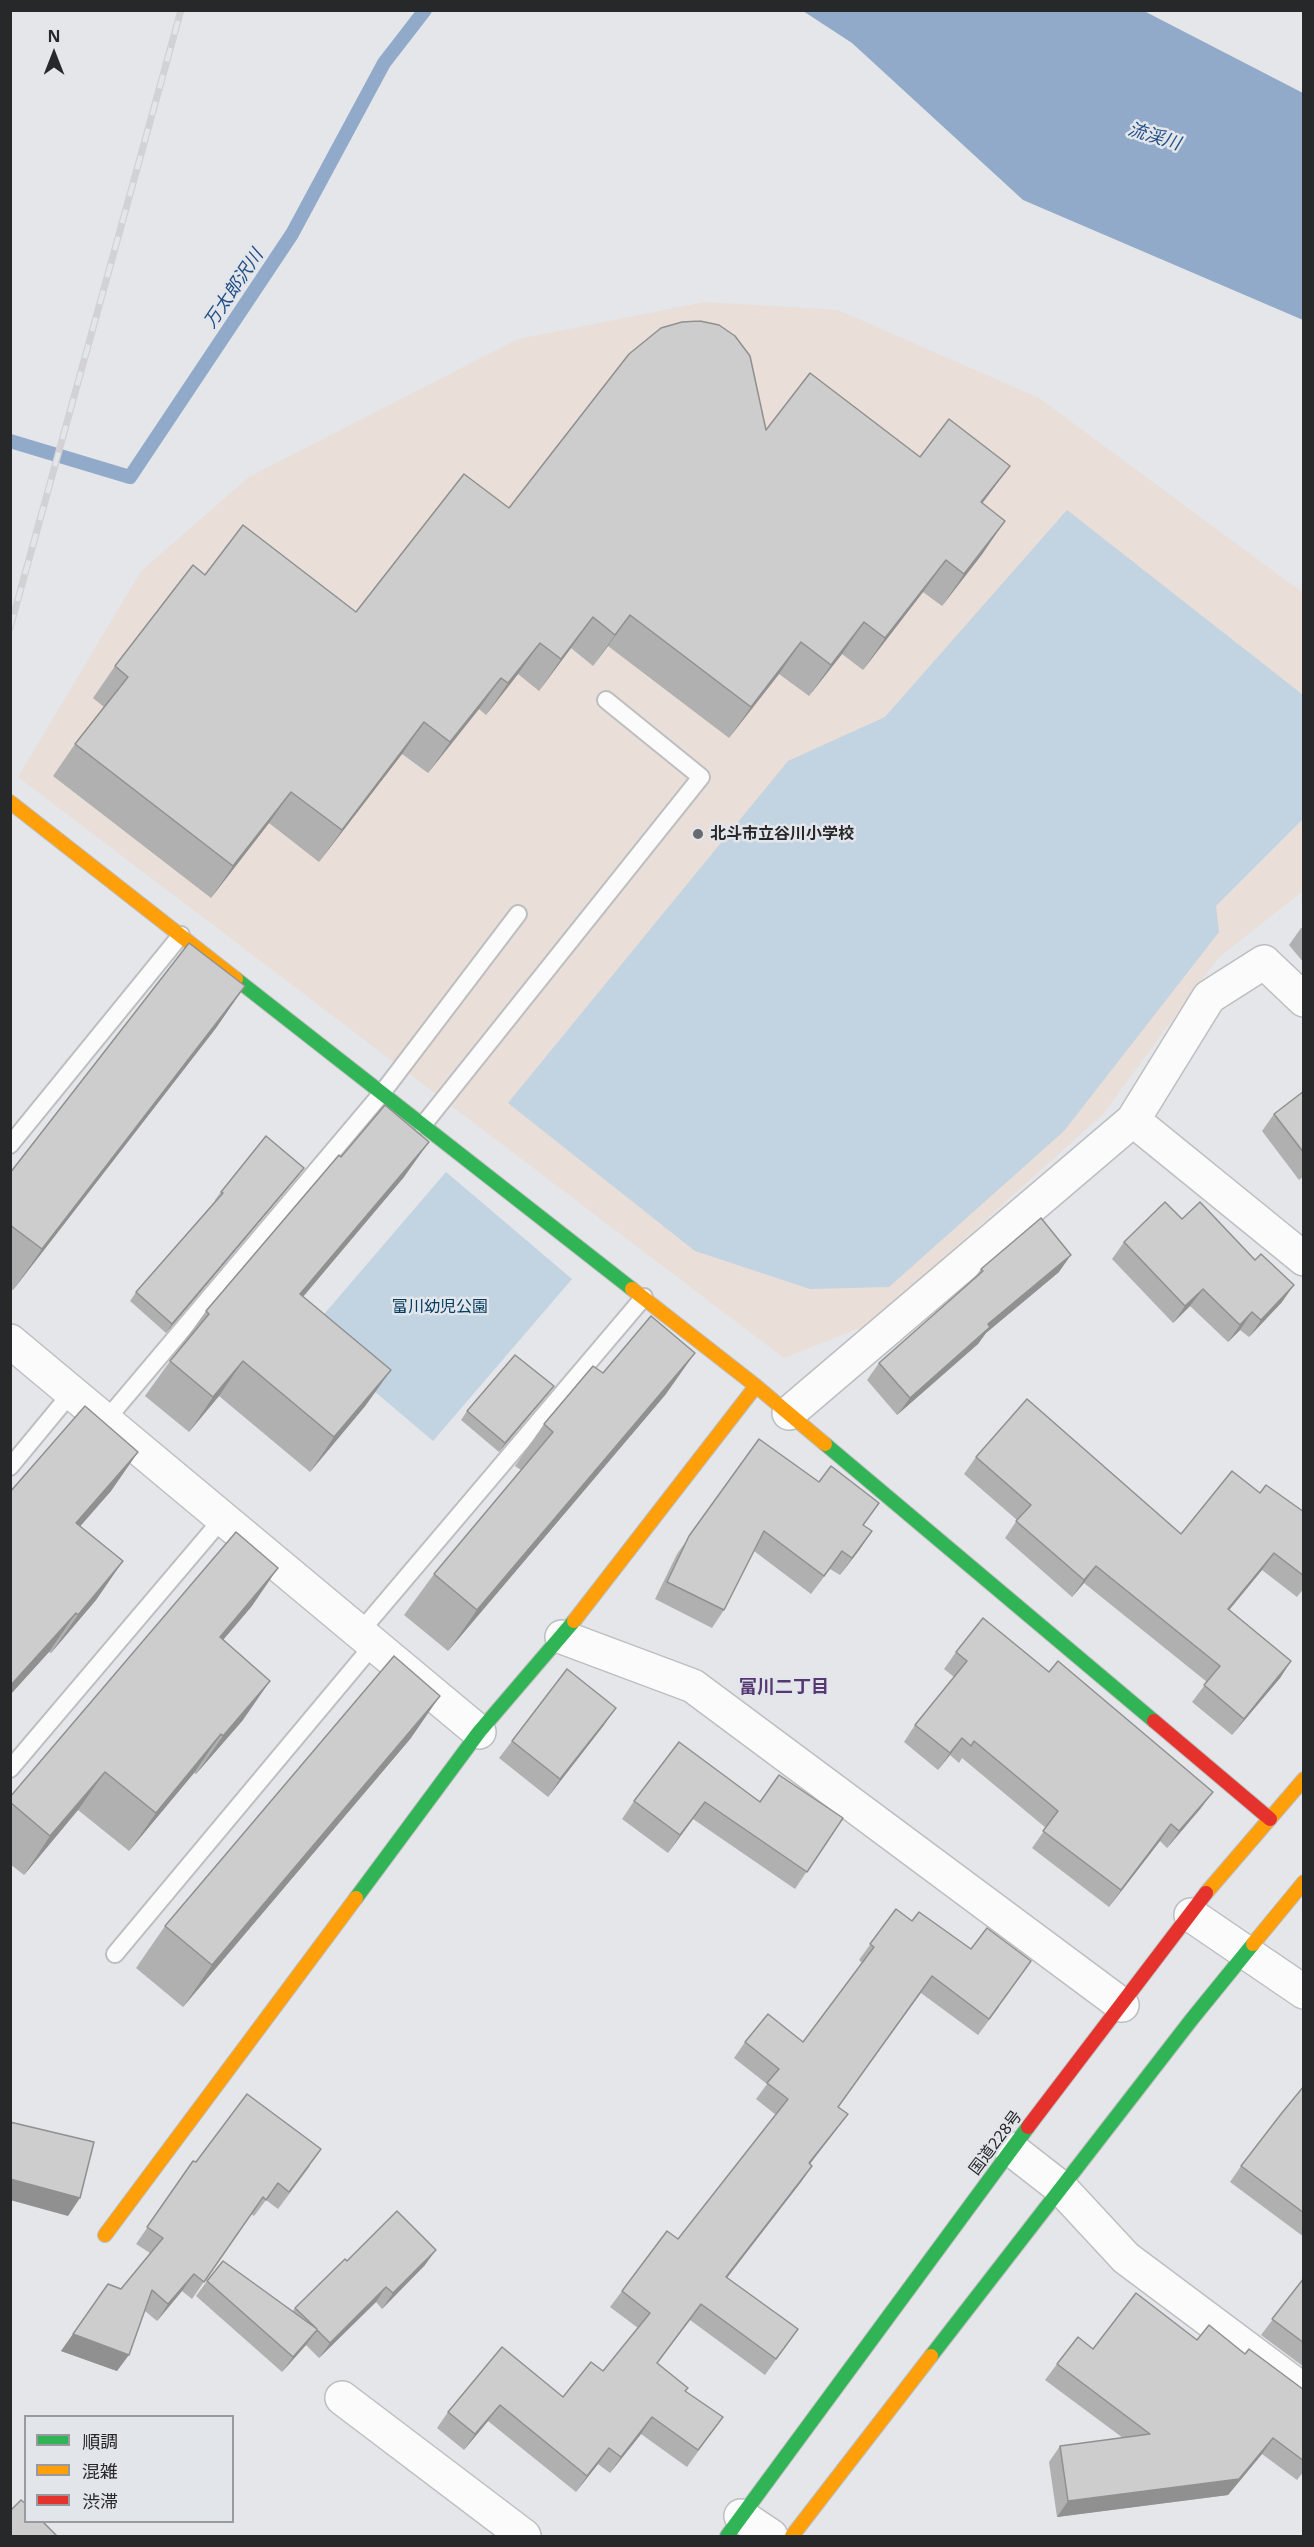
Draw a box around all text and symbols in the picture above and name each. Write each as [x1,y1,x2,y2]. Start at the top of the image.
north arrow [24,24,84,84]
text: N [47,25,61,47]
water label: 流渓川 [1125,119,1183,155]
water label: 万太郎沢川 [200,246,268,332]
place label: 北斗市立谷川小学校 [710,824,854,844]
marker: 北斗市立谷川小学校 [691,827,705,841]
park label: 富川幼児公園 [392,1297,488,1317]
district label: 富川二丁目 [739,1677,829,1699]
street label: 国道228号 [966,2107,1026,2179]
legend [24,2415,234,2523]
text: 順調 [82,2429,118,2453]
text: 混雑 [82,2459,118,2483]
text: 渋滞 [82,2489,118,2513]

